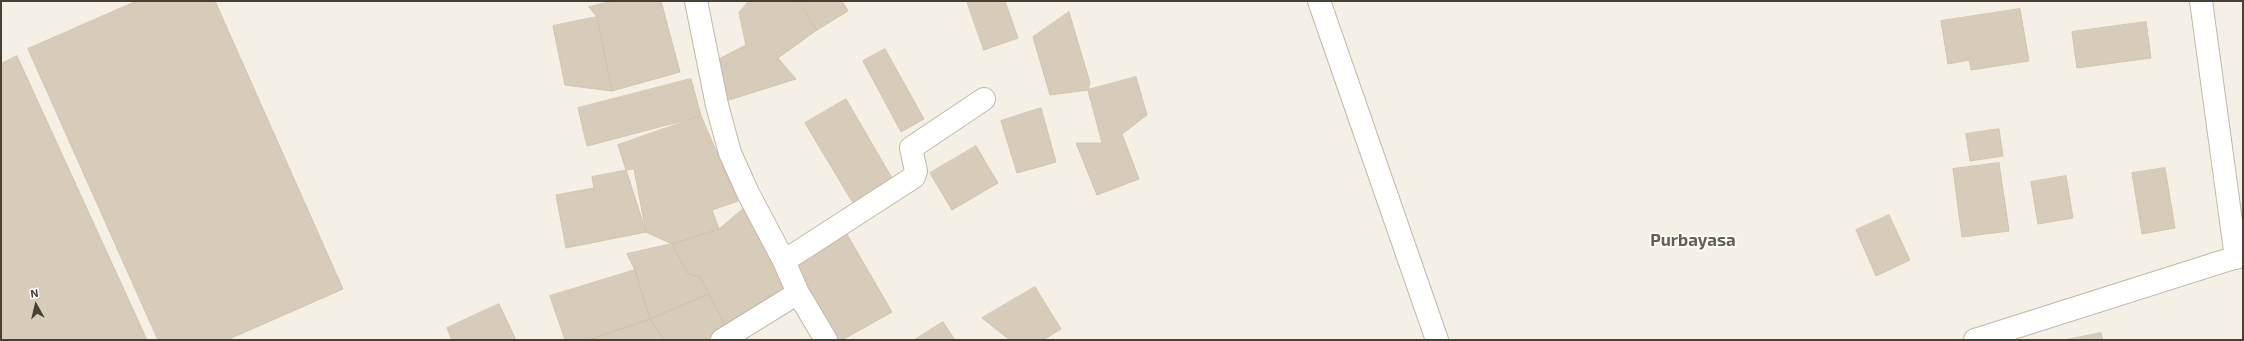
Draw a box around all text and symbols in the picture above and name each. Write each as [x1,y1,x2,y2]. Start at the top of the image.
district label: Purbayasa [1650,230,1736,250]
north arrow [16,285,56,325]
text: N [29,286,39,300]

